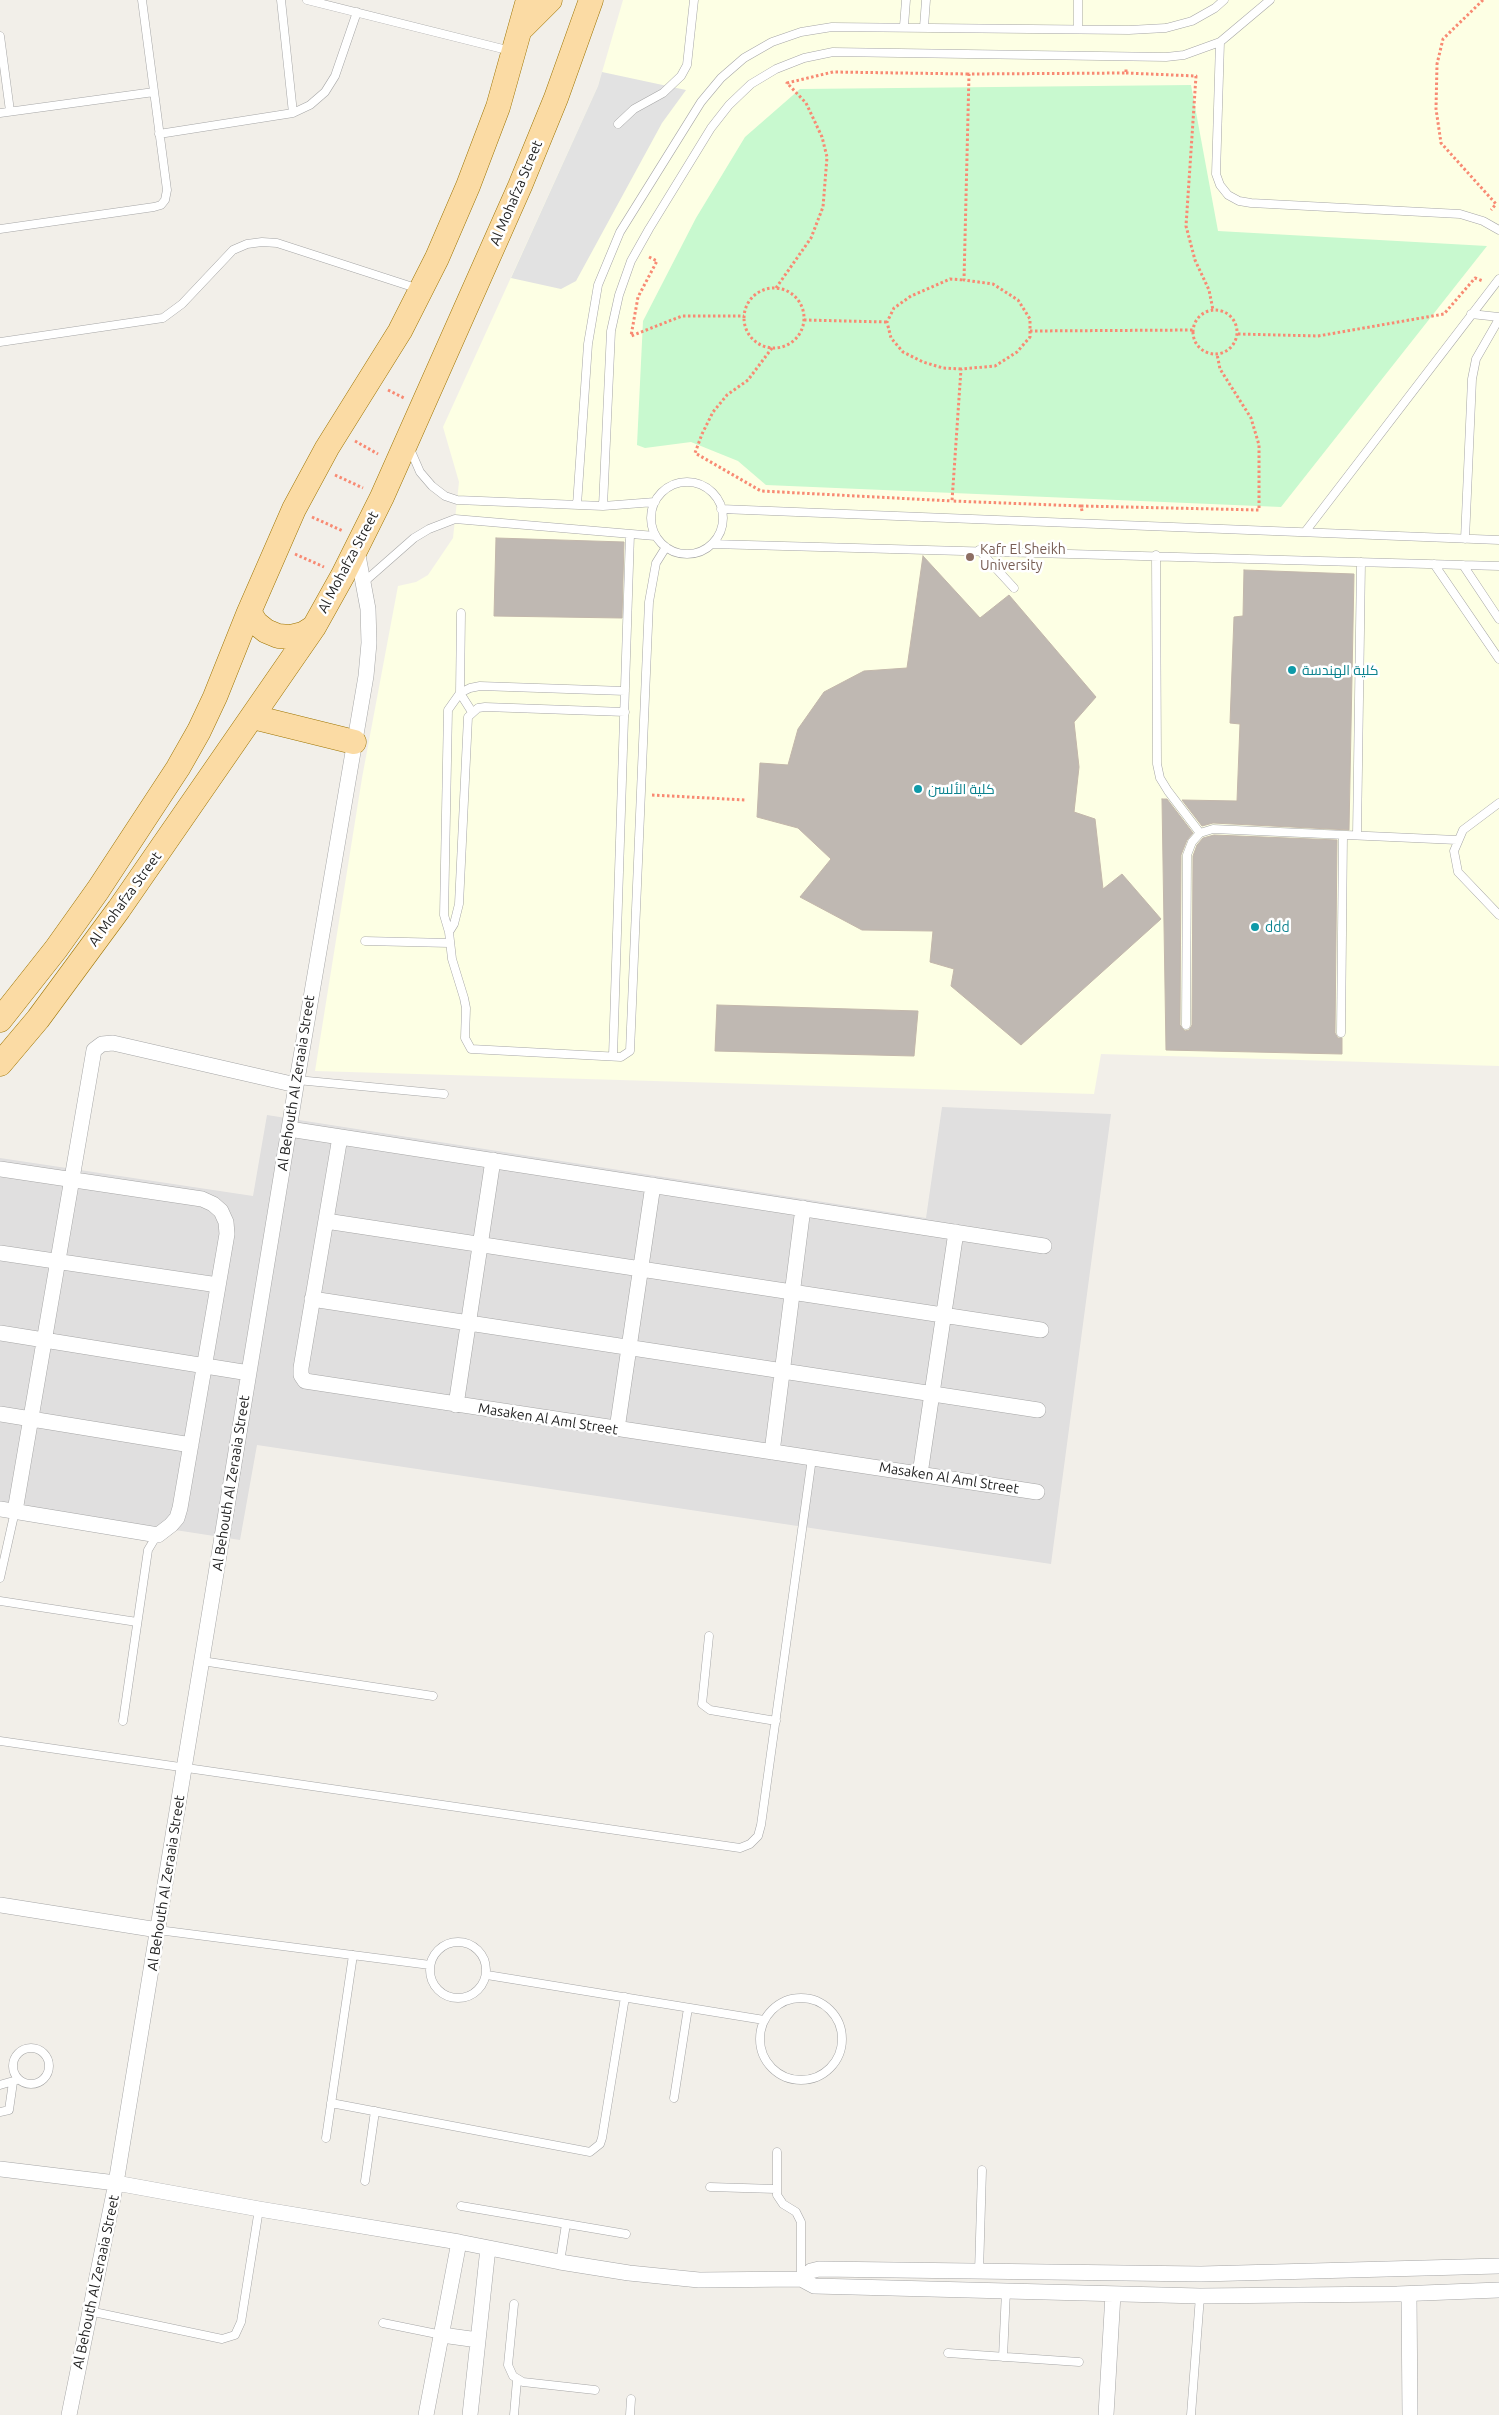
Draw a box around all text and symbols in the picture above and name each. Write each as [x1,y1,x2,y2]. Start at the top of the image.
street label: Al Mohafza Street [486,138,546,248]
street label: Al Mohafza Street [314,508,382,616]
place label: Kafr El Sheikh University [980,541,1066,574]
marker: Kafr El Sheikh University [964,551,976,563]
place label: كلية الهندسة [1302,662,1379,678]
marker: كلية الهندسة [1286,664,1298,676]
place label: كلية الألسن [928,781,995,797]
marker: كلية الألسن [912,783,924,795]
street label: Al Mohafza Street [85,848,165,950]
place label: ddd [1265,919,1290,935]
marker: ddd [1249,921,1261,933]
street label: Al Behouth Al Zeraaia Street [274,994,318,1172]
street label: Al Behouth Al Zeraaia Street [209,1394,253,1572]
street label: Masaken Al Aml Street [477,1400,619,1438]
street label: Masaken Al Aml Street [878,1459,1020,1497]
street label: Al Behouth Al Zeraaia Street [144,1794,188,1972]
street label: Al Behouth Al Zeraaia Street [69,2193,123,2371]

